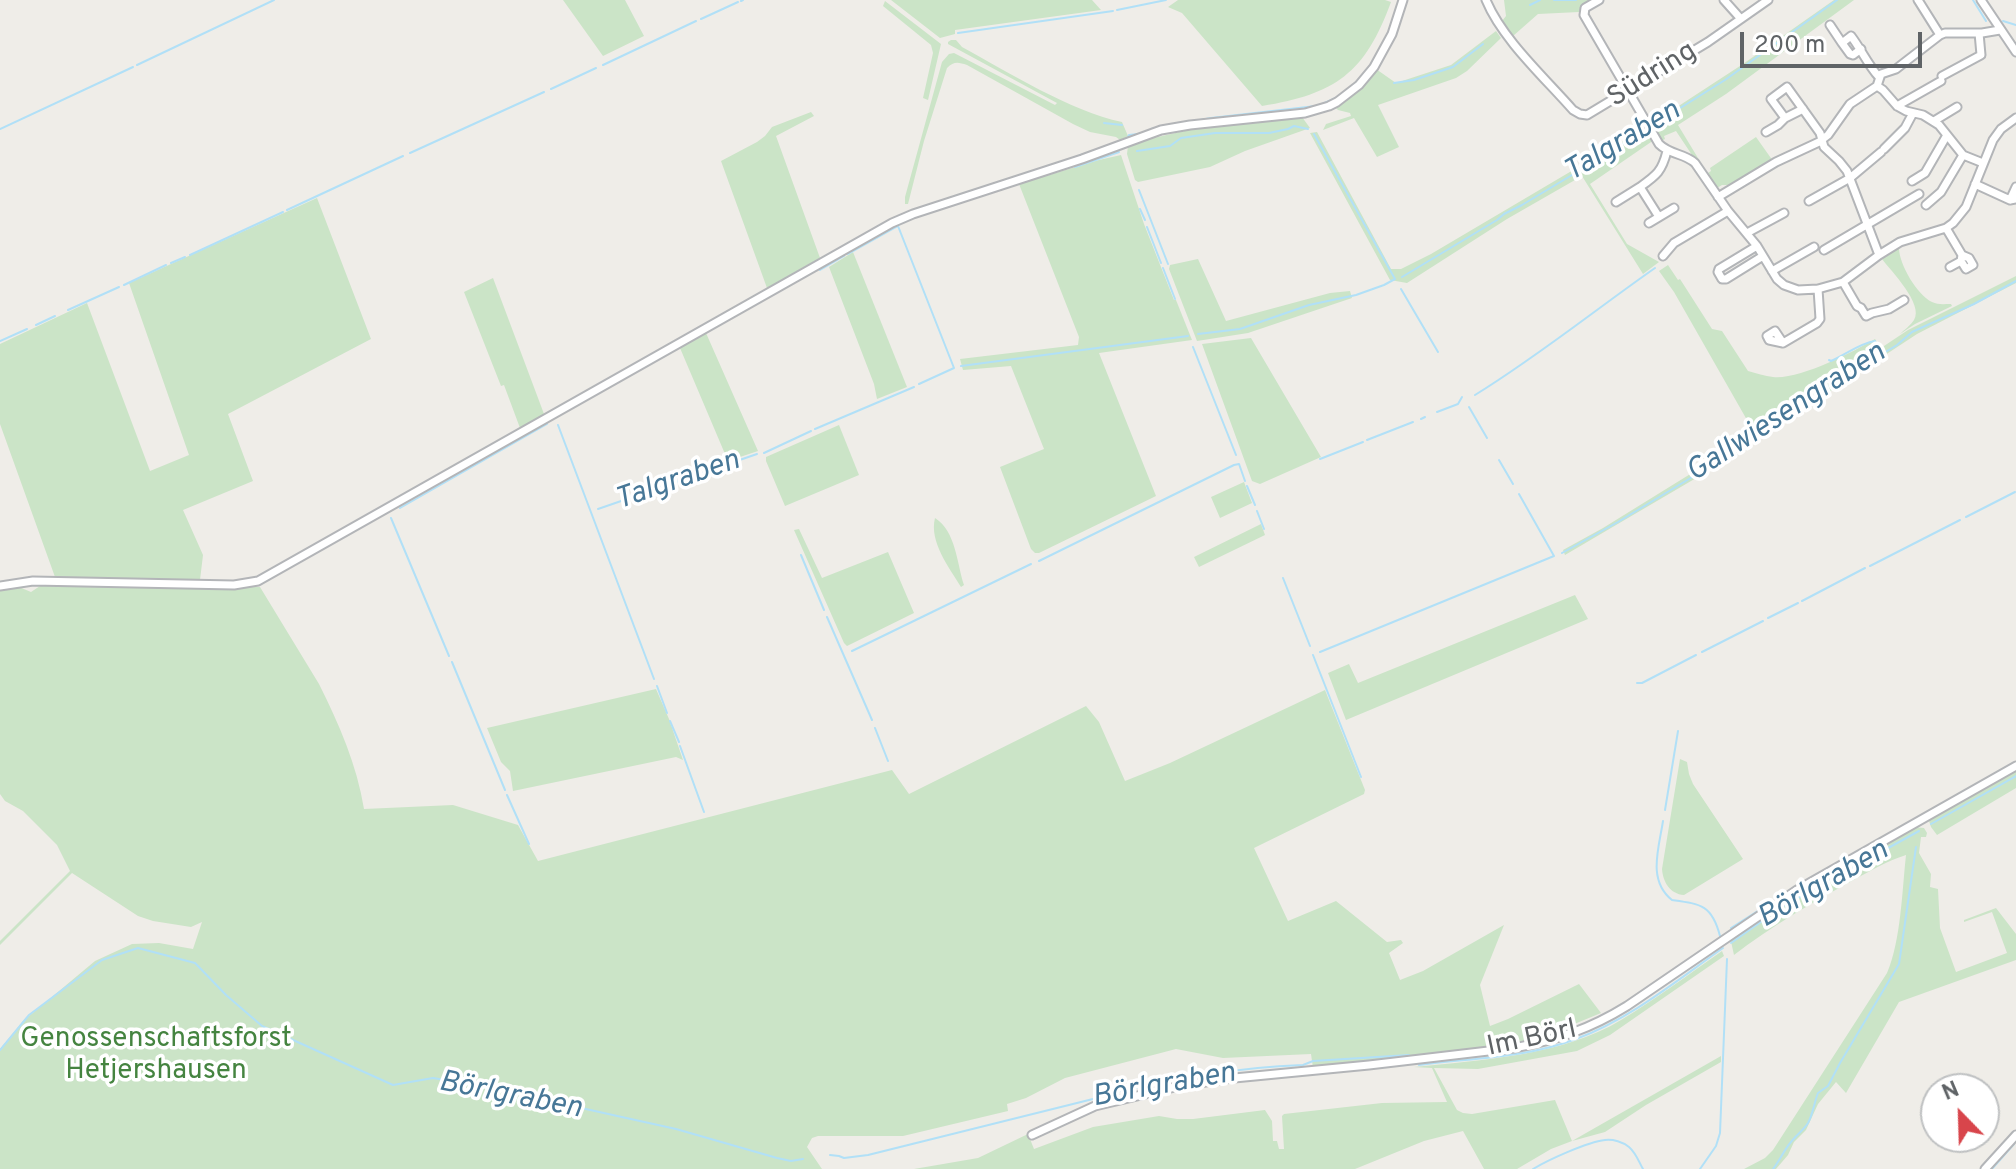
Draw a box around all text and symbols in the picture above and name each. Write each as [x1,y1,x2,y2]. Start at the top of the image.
scale bar [1744,16,1926,66]
text: 200 m [1754,31,1825,61]
street label: Südring [1603,36,1703,116]
water label: Talgraben [1558,94,1688,192]
water label: Gallwiesengraben [1681,336,1893,492]
water label: Talgraben [611,444,745,520]
water label: Börlgraben [1752,834,1896,938]
street label: Im Börl [1484,1014,1580,1066]
park label: Genossenschaftsforst Hetjershausen [20,1023,292,1089]
water label: Börlgraben [1090,1057,1238,1117]
water label: Börlgraben [435,1066,585,1128]
north arrow [1920,1073,2000,1153]
text: N [1939,1077,1964,1108]

